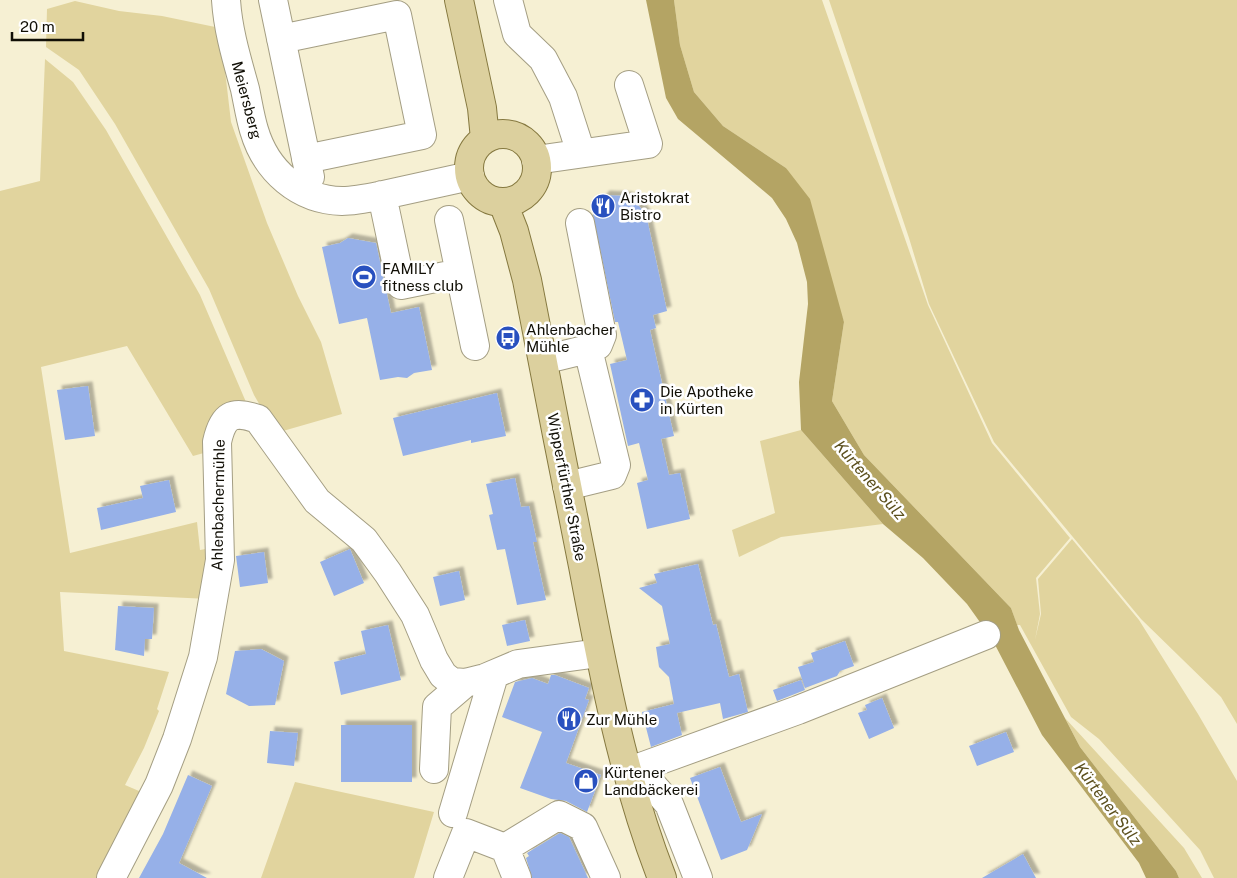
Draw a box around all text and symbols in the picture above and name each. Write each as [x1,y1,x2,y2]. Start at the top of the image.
scale bar [12,10,84,42]
text: 20 m [20,18,55,35]
street label: Meiersberg [228,59,266,141]
place label: Aristokrat Bistro [620,189,690,223]
restaurant icon: Aristokrat Bistro [590,193,616,219]
place label: FAMILY fitness club [382,260,463,294]
sports icon: FAMILY fitness club [351,264,377,290]
place label: Ahlenbacher Mühle [526,321,615,355]
bus stop icon: Ahlenbacher Mühle [495,325,521,351]
place label: Die Apotheke in Kürten [660,383,753,417]
pharmacy icon: Die Apotheke in Kürten [629,387,655,413]
street label: Wipperfürther Straße [544,412,590,562]
water label: Kürtener Sülz [830,436,910,524]
street label: Ahlenbachermühle [208,439,228,571]
restaurant icon: Zur Mühle [556,706,582,732]
place label: Zur Mühle [586,711,657,728]
water label: Kürtener Sülz [1071,759,1146,850]
place label: Kürtener Landbäckerei [604,764,698,798]
shop icon: Kürtener Landbäckerei [573,768,599,794]

